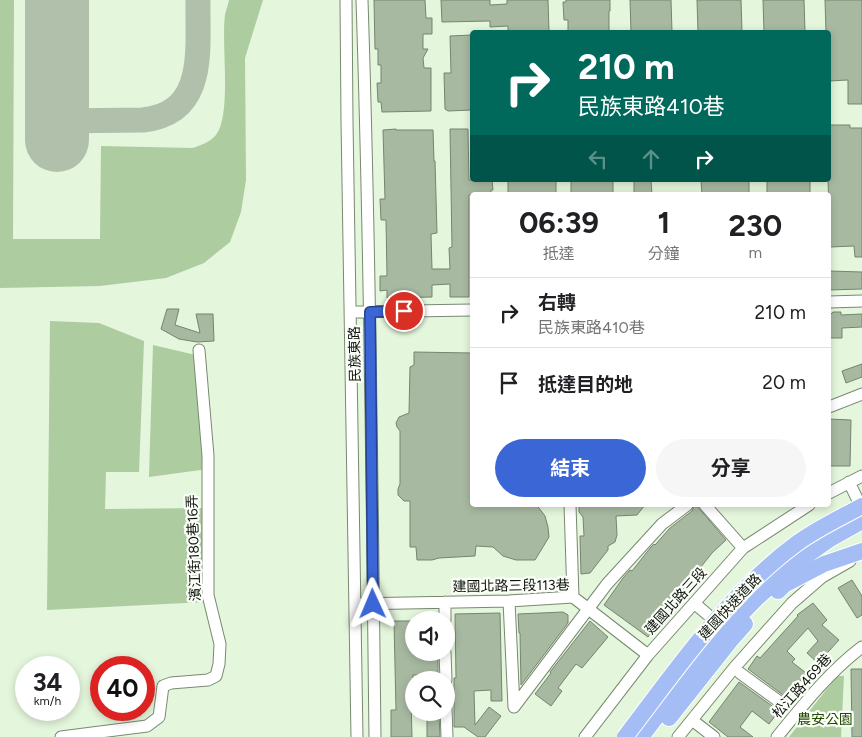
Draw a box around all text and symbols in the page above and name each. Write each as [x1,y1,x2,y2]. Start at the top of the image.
text: 210 m [578,46,675,88]
icon: right [495,50,560,115]
text: 民族東路410巷 [578,93,725,120]
icon: left [584,145,612,173]
icon: ahead [637,145,665,173]
icon: right [690,145,718,173]
text: 06:39 [519,204,599,241]
text: 1 [657,204,670,241]
text: 230 [729,207,782,244]
text: m [749,243,762,262]
text: 抵達 [543,244,575,263]
text: 分鐘 [648,244,680,263]
pin [383,290,425,332]
text: 右轉 [538,291,576,314]
icon: arrive [390,297,418,325]
icon: right [495,299,523,327]
text: 210 m [754,301,806,324]
text: 民族東路410巷 [538,318,645,337]
street label: 民族東路 [346,326,364,382]
icon: arrive [495,369,523,397]
text: 20 m [762,371,806,394]
text: 抵達目的地 [538,373,633,396]
button: 結束 [495,439,646,497]
button: 分享 [656,439,806,497]
street label: 濱江街180巷16弄 [184,494,204,602]
street label: 建國北路三段 [642,564,710,638]
street label: 建國快速道路 [695,570,765,644]
street label: 建國北路三段113巷 [452,576,570,596]
position arrow [346,577,398,629]
map controls [405,611,455,721]
button: sound [405,611,455,661]
street label: 松江路469巷 [769,650,835,722]
speed limit sign: 40 [90,656,155,721]
text: 34 [33,667,62,697]
button: search [405,671,455,721]
text: km/h [34,694,61,708]
park label: 農安公園 [797,711,853,728]

